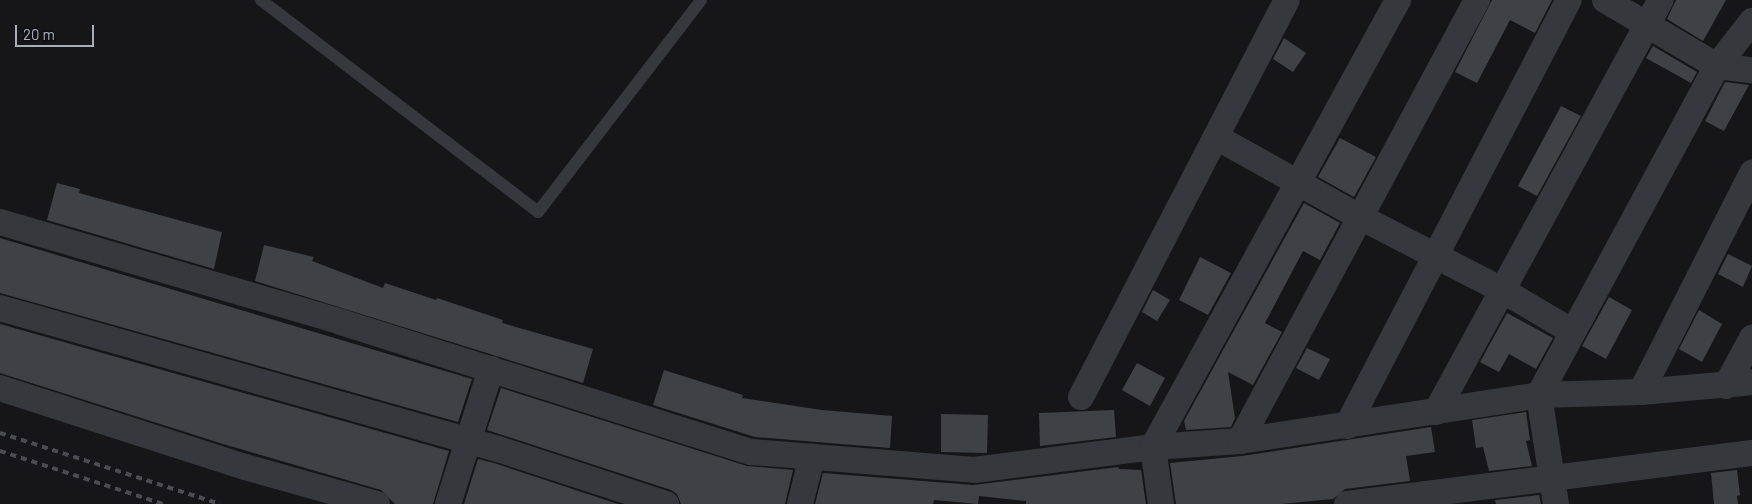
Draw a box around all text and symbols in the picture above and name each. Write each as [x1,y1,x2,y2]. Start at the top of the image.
scale bar [18,15,96,47]
text: 20 m [23,25,55,43]

